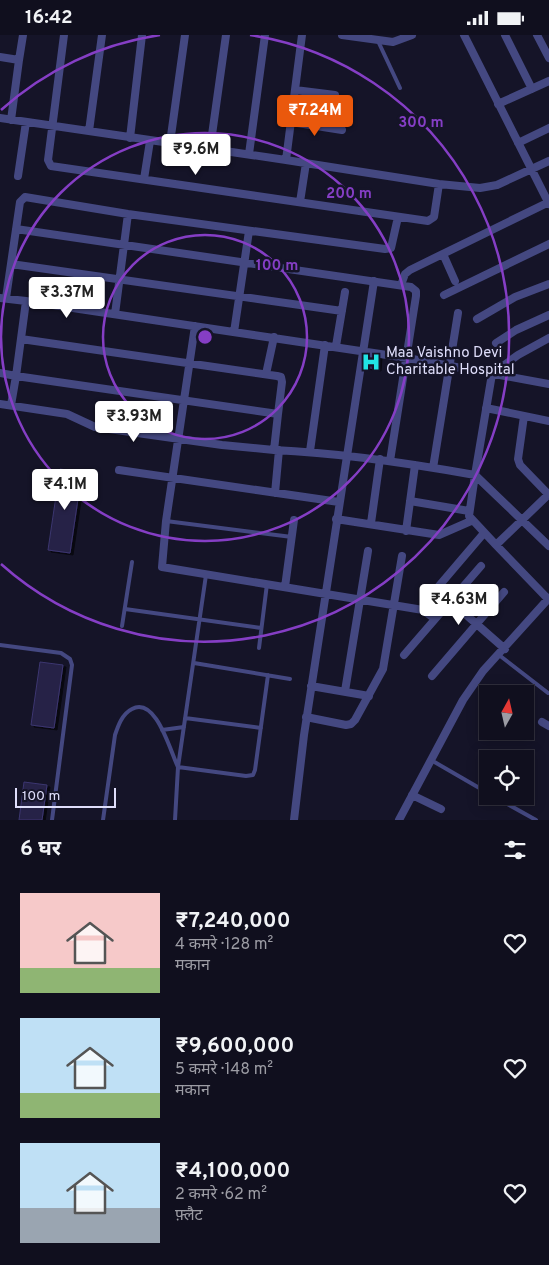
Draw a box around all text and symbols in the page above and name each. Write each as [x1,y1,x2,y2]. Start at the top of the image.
text: 16:42 [25,6,73,30]
pin: ₹7.24M [274,94,356,137]
text: ₹7.24M [288,101,342,121]
text: 300 m [398,114,444,133]
pin: ₹9.6M [161,133,231,176]
text: ₹9.6M [172,140,220,160]
text: 200 m [326,185,372,204]
text: 100 m [256,257,298,276]
pin: ₹3.37M [26,277,108,319]
text: ₹3.37M [40,283,94,303]
centre of rings [196,328,214,346]
place label: Maa Vaishno Devi Charitable Hospital [386,344,515,380]
hospital icon: Maa Vaishno Devi Charitable Hospital [360,351,382,373]
pin: ₹3.93M [93,401,175,443]
text: ₹3.93M [106,407,162,427]
pin: ₹4.1M [30,469,100,511]
text: ₹4.1M [43,475,87,495]
pin: ₹4.63M [418,583,500,626]
text: ₹4.63M [431,590,487,610]
north arrow [479,685,534,740]
map controls [479,685,534,805]
button: locate [479,750,534,805]
scale bar [15,785,116,808]
text: 100 m [22,788,60,805]
text: 6 घर [20,836,61,863]
icon: filters [501,836,529,864]
text: ₹7,240,000 [175,908,290,935]
icon: home [60,913,120,973]
icon: heart [501,929,529,957]
text: 4 कमरे · 128 m² [175,935,273,955]
text: मकान [175,956,210,976]
text: ₹9,600,000 [175,1033,294,1060]
icon: home [60,1038,120,1098]
icon: heart [501,1054,529,1082]
text: 5 कमरे · 148 m² [175,1060,273,1080]
text: मकान [175,1081,210,1101]
text: ₹4,100,000 [175,1158,290,1185]
icon: home [60,1163,120,1223]
icon: heart [501,1179,529,1207]
text: 2 कमरे · 62 m² [175,1185,267,1205]
text: फ़्लैट [175,1206,203,1226]

